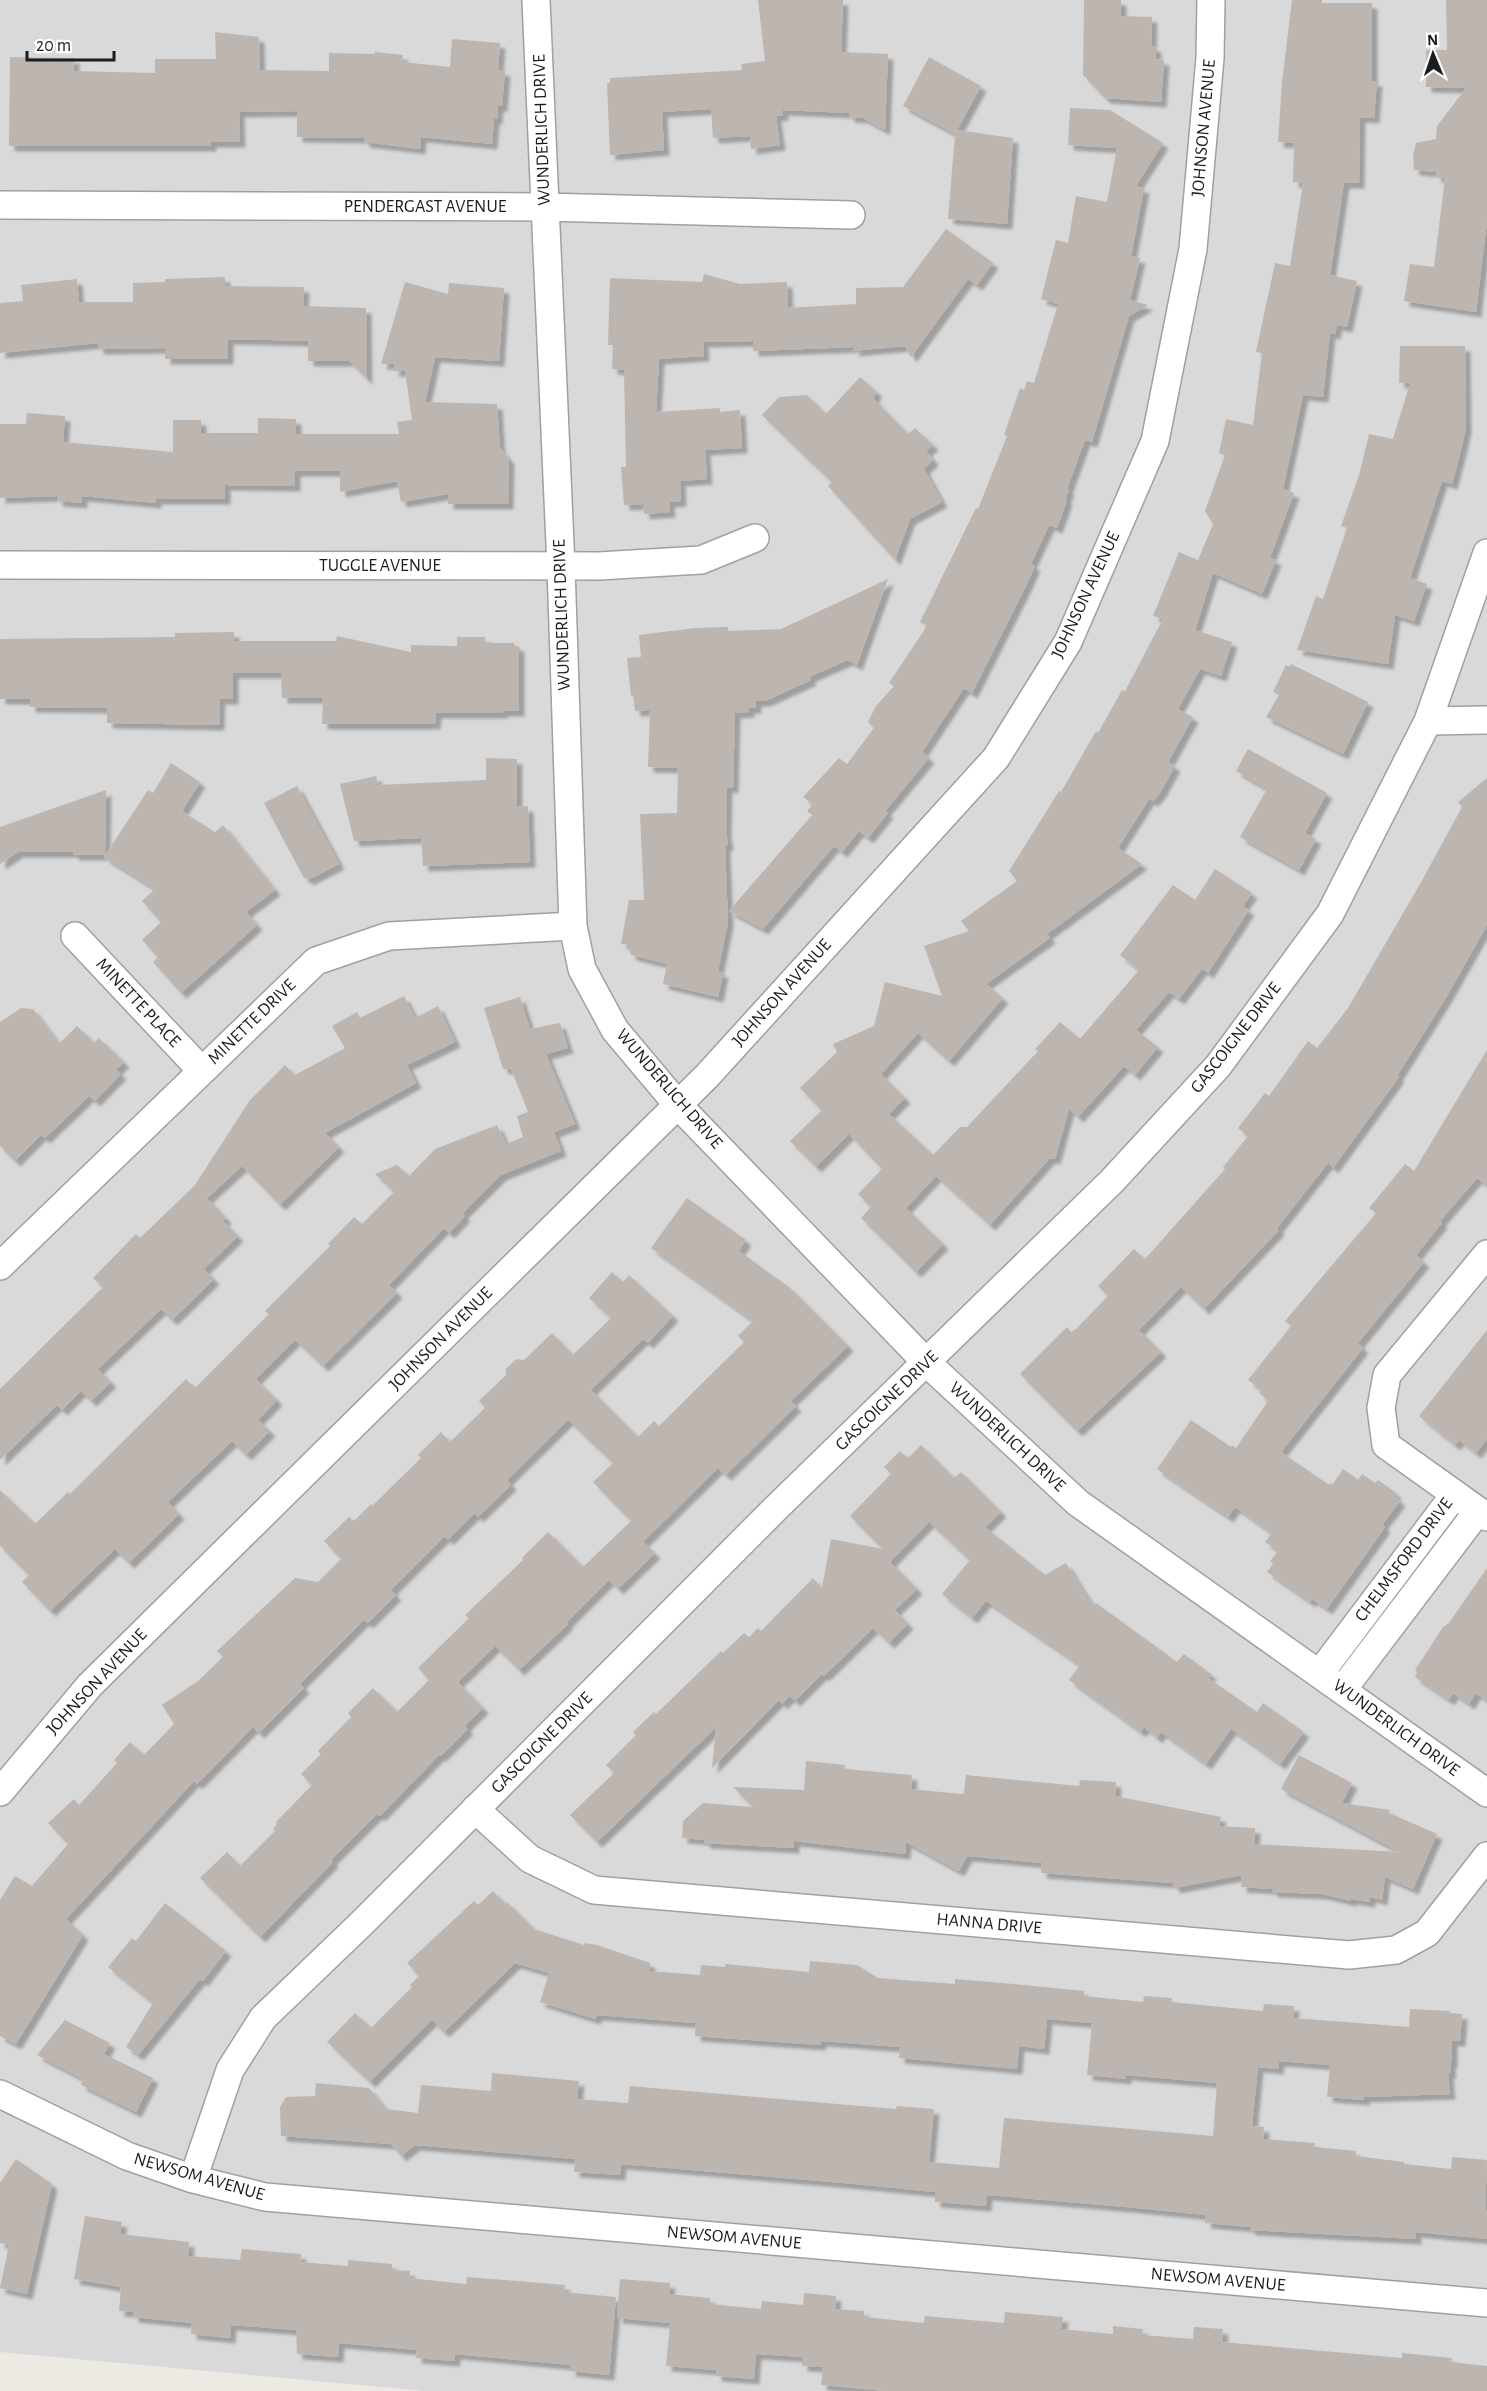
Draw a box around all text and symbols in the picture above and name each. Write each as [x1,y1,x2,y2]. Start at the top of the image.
scale bar [27,24,114,62]
north arrow [1403,24,1463,84]
text: N [1427,32,1438,48]
text: 20 m [36,37,71,55]
street label: WUNDERLICH DRIVE [530,54,554,206]
street label: JOHNSON AVENUE [1189,58,1219,197]
street label: PENDERGAST AVENUE [344,198,507,216]
street label: JOHNSON AVENUE [1049,529,1123,661]
street label: WUNDERLICH DRIVE [550,539,574,691]
street label: TUGGLE AVENUE [319,557,441,575]
street label: JOHNSON AVENUE [729,936,835,1050]
street label: MINETTE PLACE [92,955,184,1051]
street label: MINETTE DRIVE [205,976,300,1068]
street label: GASCOIGNE DRIVE [1187,979,1285,1097]
street label: WUNDERLICH DRIVE [612,1026,726,1152]
street label: JOHNSON AVENUE [386,1284,496,1394]
street label: GASCOIGNE DRIVE [832,1348,942,1454]
street label: WUNDERLICH DRIVE [945,1379,1069,1495]
street label: CHELMSFORD DRIVE [1352,1495,1456,1625]
street label: JOHNSON AVENUE [44,1625,151,1738]
street label: WUNDERLICH DRIVE [1329,1676,1463,1780]
street label: GASCOIGNE DRIVE [488,1689,596,1797]
street label: HANNA DRIVE [936,1910,1043,1938]
street label: NEWSOM AVENUE [132,2150,267,2204]
street label: NEWSOM AVENUE [666,2223,802,2253]
street label: NEWSOM AVENUE [1150,2265,1286,2295]

